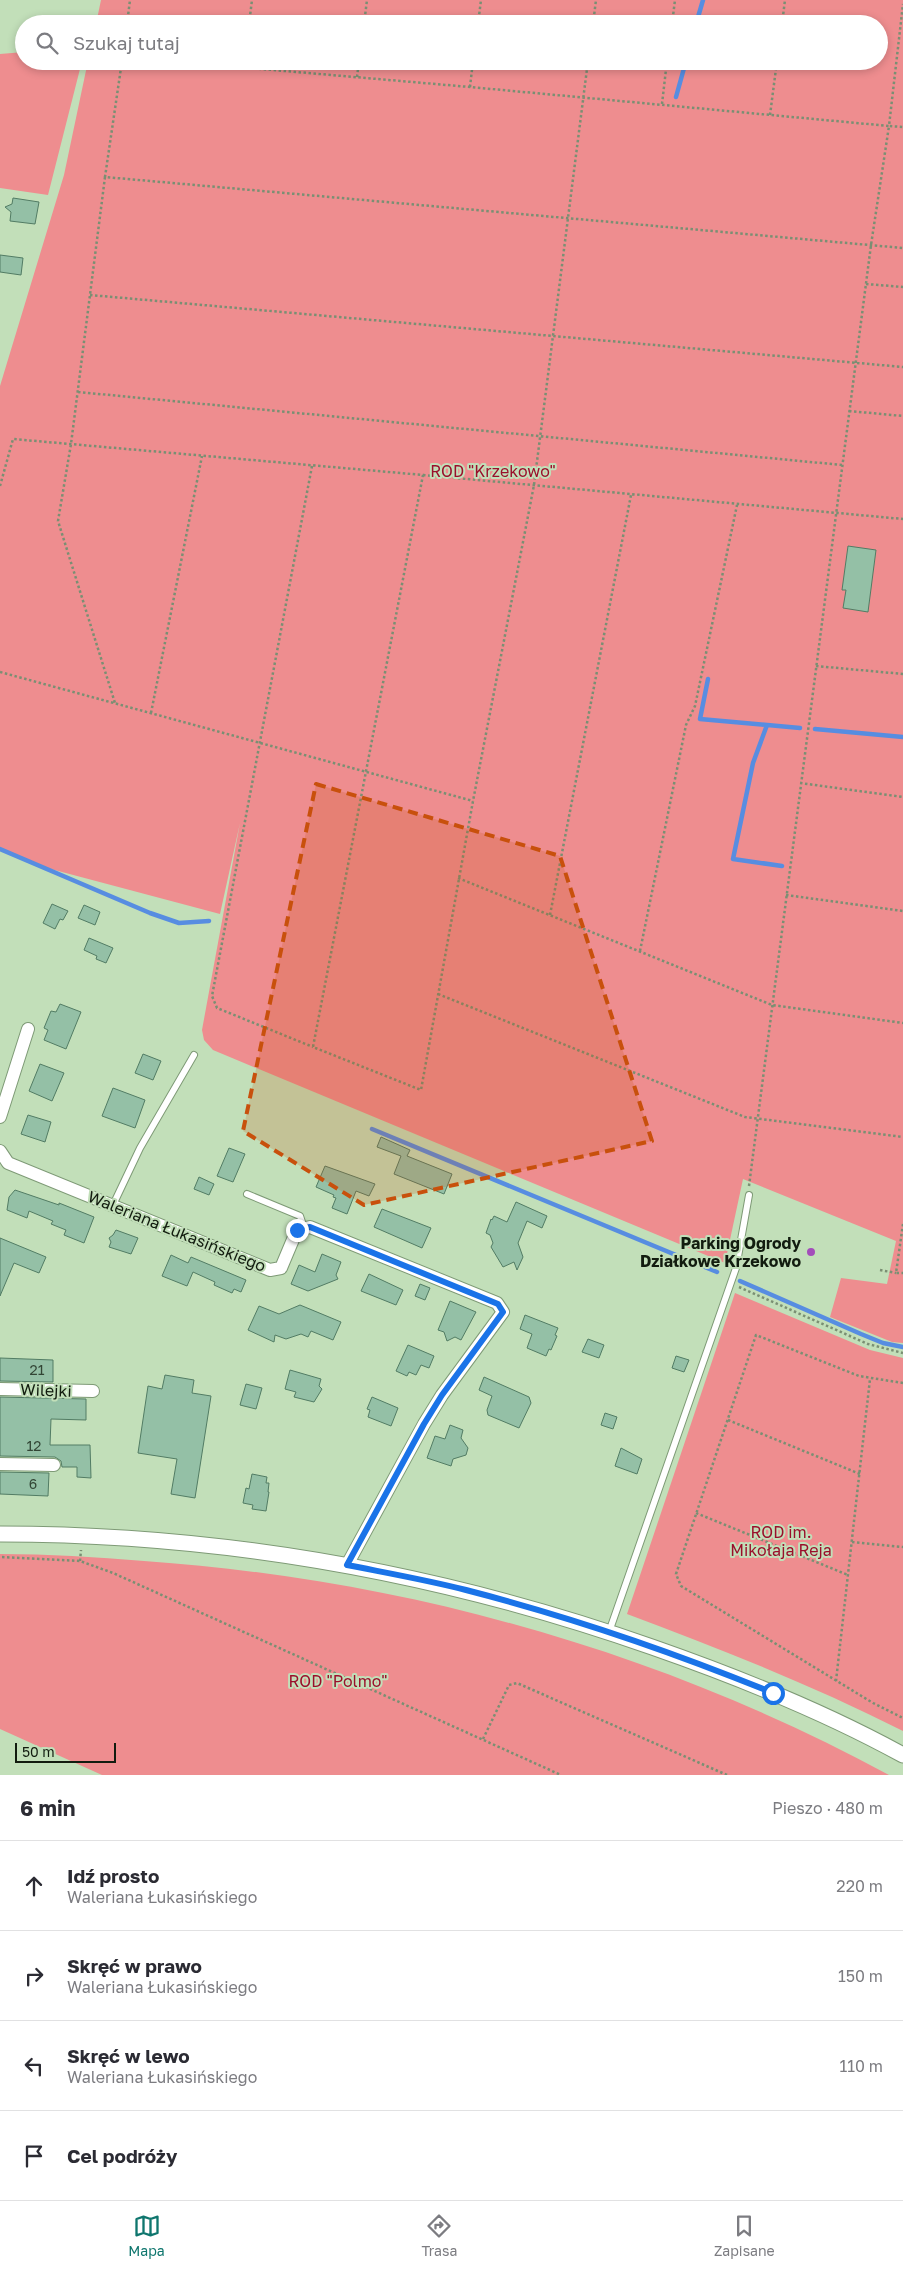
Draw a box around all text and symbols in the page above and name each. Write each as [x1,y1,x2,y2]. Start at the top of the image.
search box [15,15,888,70]
icon: search [33,29,61,57]
text: Szukaj tutaj [73,31,180,54]
park label: ROD "Krzekowo" [430,461,556,481]
street label: Waleriana Łukasińskiego [85,1186,269,1276]
route end [286,1219,309,1242]
place label: Parking Ogrody Działkowe Krzekowo [640,1233,801,1271]
marker: Parking Ogrody Działkowe Krzekowo [805,1246,817,1258]
house number: 21 [30,1361,45,1378]
street label: Wilejki [20,1379,72,1401]
house number: 12 [27,1437,41,1454]
house number: 6 [29,1475,37,1492]
park label: ROD im. Mikołaja Reja [730,1522,832,1560]
park label: ROD "Polmo" [288,1671,388,1691]
route start [762,1682,785,1705]
scale bar [15,1740,116,1763]
text: 50 m [22,1743,55,1760]
text: 6 min [20,1795,75,1821]
text: Pieszo · 480 m [772,1798,883,1818]
text: Idź prosto [67,1864,159,1887]
icon: ahead [20,1872,48,1900]
text: 220 m [836,1876,883,1896]
text: Waleriana Łukasińskiego [67,1887,257,1907]
text: Skręć w prawo [67,1954,202,1977]
icon: right [20,1962,48,1990]
text: 150 m [838,1966,883,1986]
text: Waleriana Łukasińskiego [67,1977,257,1997]
text: Skręć w lewo [67,2044,190,2067]
icon: left [20,2052,48,2080]
text: 110 m [839,2056,883,2076]
text: Waleriana Łukasińskiego [67,2067,257,2087]
icon: arrive [20,2142,48,2170]
text: Cel podróży [67,2144,177,2167]
tab: Mapa [128,2212,165,2259]
tab: Trasa [421,2212,457,2259]
tab: Zapisane [714,2212,775,2259]

